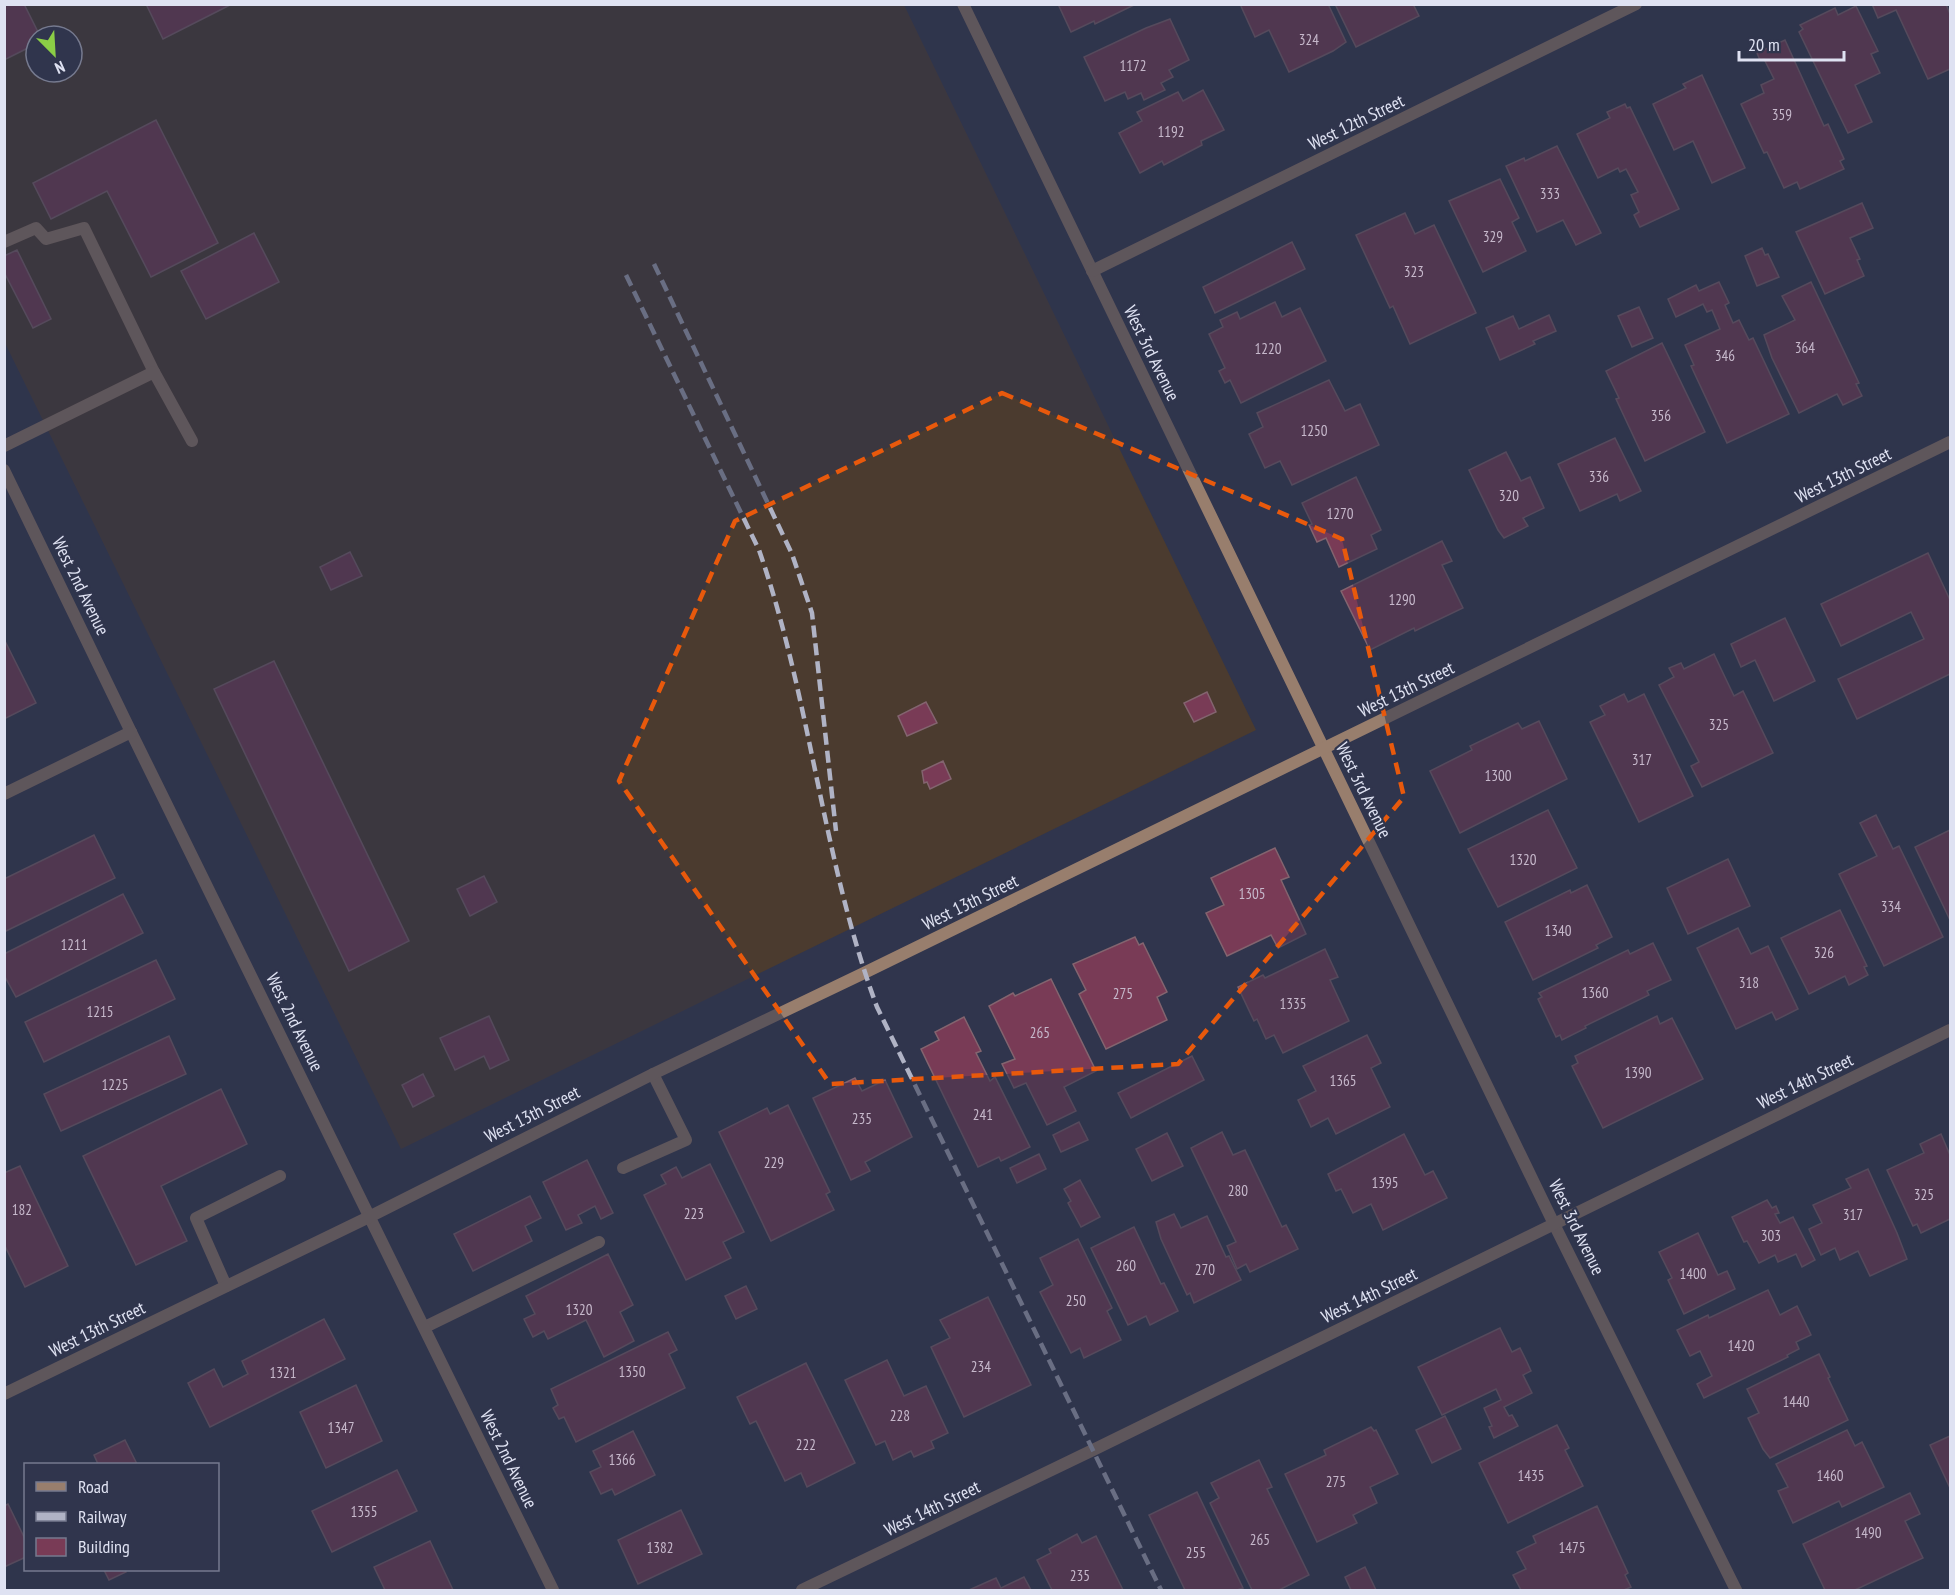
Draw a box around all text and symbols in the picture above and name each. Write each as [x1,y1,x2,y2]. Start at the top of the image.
north arrow [24,24,84,84]
scale bar [1739,24,1844,62]
house number: 324 [1299,30,1319,49]
text: 20 m [1748,33,1780,56]
house number: 1172 [1119,56,1147,75]
text: N [52,57,68,79]
street label: West 12th Street [1304,89,1408,155]
house number: 359 [1772,105,1792,124]
house number: 1192 [1157,122,1185,141]
house number: 333 [1540,184,1560,203]
house number: 329 [1483,227,1503,246]
house number: 323 [1404,262,1424,281]
street label: West 3rd Avenue [1119,301,1185,405]
house number: 364 [1795,338,1815,357]
house number: 1220 [1254,339,1282,358]
house number: 346 [1715,346,1735,365]
house number: 356 [1651,406,1671,425]
house number: 1250 [1300,421,1328,440]
street label: West 13th Street [1791,442,1895,508]
house number: 336 [1589,467,1609,486]
house number: 320 [1499,486,1519,505]
house number: 1270 [1326,504,1354,523]
street label: West 2nd Avenue [47,533,115,639]
house number: 1290 [1388,590,1416,609]
street label: West 13th Street [1354,656,1458,722]
house number: 325 [1709,715,1729,734]
street label: West 3rd Avenue [1331,738,1397,842]
house number: 317 [1632,750,1652,769]
house number: 1300 [1484,766,1512,785]
house number: 1320 [1509,850,1537,869]
street label: West 13th Street [918,869,1022,935]
house number: 1305 [1238,884,1266,903]
house number: 334 [1881,897,1901,916]
house number: 1340 [1544,921,1572,940]
house number: 1211 [60,935,88,954]
house number: 326 [1814,943,1834,962]
street label: West 2nd Avenue [261,969,329,1075]
house number: 318 [1739,973,1759,992]
house number: 1360 [1581,983,1609,1002]
house number: 275 [1113,984,1133,1003]
house number: 1335 [1279,994,1307,1013]
house number: 1215 [86,1002,114,1021]
house number: 265 [1030,1023,1050,1042]
street label: West 14th Street [1753,1048,1857,1114]
house number: 1390 [1624,1063,1652,1082]
house number: 1365 [1329,1071,1357,1090]
house number: 1225 [101,1075,129,1094]
street label: West 13th Street [480,1080,584,1148]
house number: 241 [973,1105,993,1124]
house number: 235 [852,1109,872,1128]
house number: 229 [764,1153,784,1172]
house number: 1395 [1371,1173,1399,1192]
street label: West 3rd Avenue [1544,1175,1610,1279]
house number: 280 [1228,1181,1248,1200]
house number: 325 [1914,1185,1934,1204]
house number: 182 [12,1200,32,1219]
house number: 223 [684,1204,704,1223]
house number: 317 [1843,1205,1863,1224]
house number: 303 [1761,1226,1781,1245]
house number: 260 [1116,1256,1136,1275]
house number: 270 [1195,1260,1215,1279]
street label: West 14th Street [1317,1262,1421,1328]
house number: 1400 [1679,1264,1707,1283]
house number: 250 [1066,1291,1086,1310]
street label: West 13th Street [45,1296,149,1362]
house number: 1320 [565,1300,593,1319]
house number: 1420 [1727,1336,1755,1355]
house number: 234 [971,1357,991,1376]
house number: 1350 [618,1362,646,1381]
house number: 1321 [269,1363,297,1382]
house number: 1440 [1782,1392,1810,1411]
street label: West 2nd Avenue [475,1406,543,1512]
house number: 228 [890,1406,910,1425]
house number: 1347 [327,1418,355,1437]
house number: 222 [796,1435,816,1454]
house number: 1366 [608,1450,636,1469]
legend [24,1463,219,1571]
house number: 1435 [1517,1466,1545,1485]
house number: 1460 [1816,1466,1844,1485]
house number: 275 [1326,1472,1346,1491]
text: Road [78,1475,109,1498]
street label: West 14th Street [880,1475,984,1541]
house number: 1355 [350,1502,378,1521]
text: Railway [78,1505,127,1528]
house number: 1490 [1854,1523,1882,1542]
house number: 265 [1250,1530,1270,1549]
text: Building [78,1535,130,1558]
house number: 1382 [646,1538,674,1557]
house number: 1475 [1558,1538,1586,1557]
house number: 255 [1186,1543,1206,1562]
house number: 235 [1070,1566,1090,1585]

